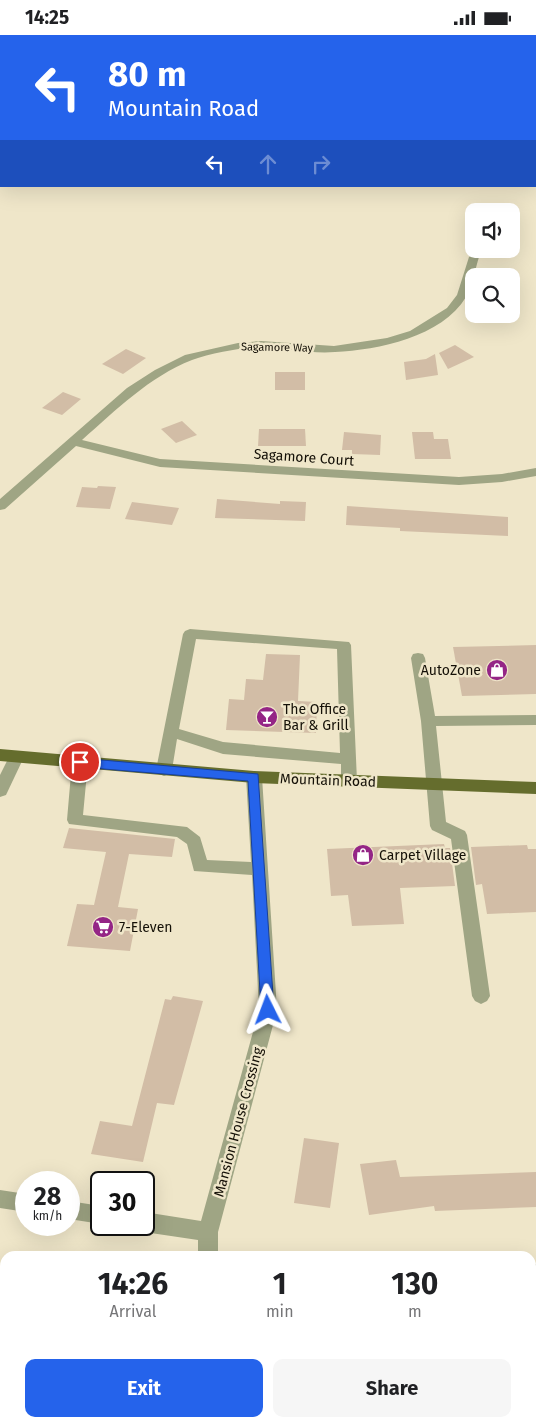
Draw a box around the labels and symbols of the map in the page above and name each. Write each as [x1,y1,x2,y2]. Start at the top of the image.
street label: Sagamore Way [241,340,314,355]
street label: Sagamore Court [253,446,356,470]
shop icon: AutoZone [485,658,509,682]
place label: AutoZone [421,662,481,679]
place label: The Office Bar & Grill [283,701,349,734]
bar icon: The Office Bar & Grill [255,705,279,729]
pin [59,741,101,783]
street label: Mountain Road [280,770,376,791]
shop icon: Carpet Village [351,843,375,867]
place label: Carpet Village [379,847,466,864]
supermarket icon: 7-Eleven [91,915,115,939]
place label: 7-Eleven [119,919,173,936]
position arrow [241,983,293,1035]
street label: Mansion House Crossing [210,1045,267,1199]
speed limit sign: 30 [90,1171,155,1236]

